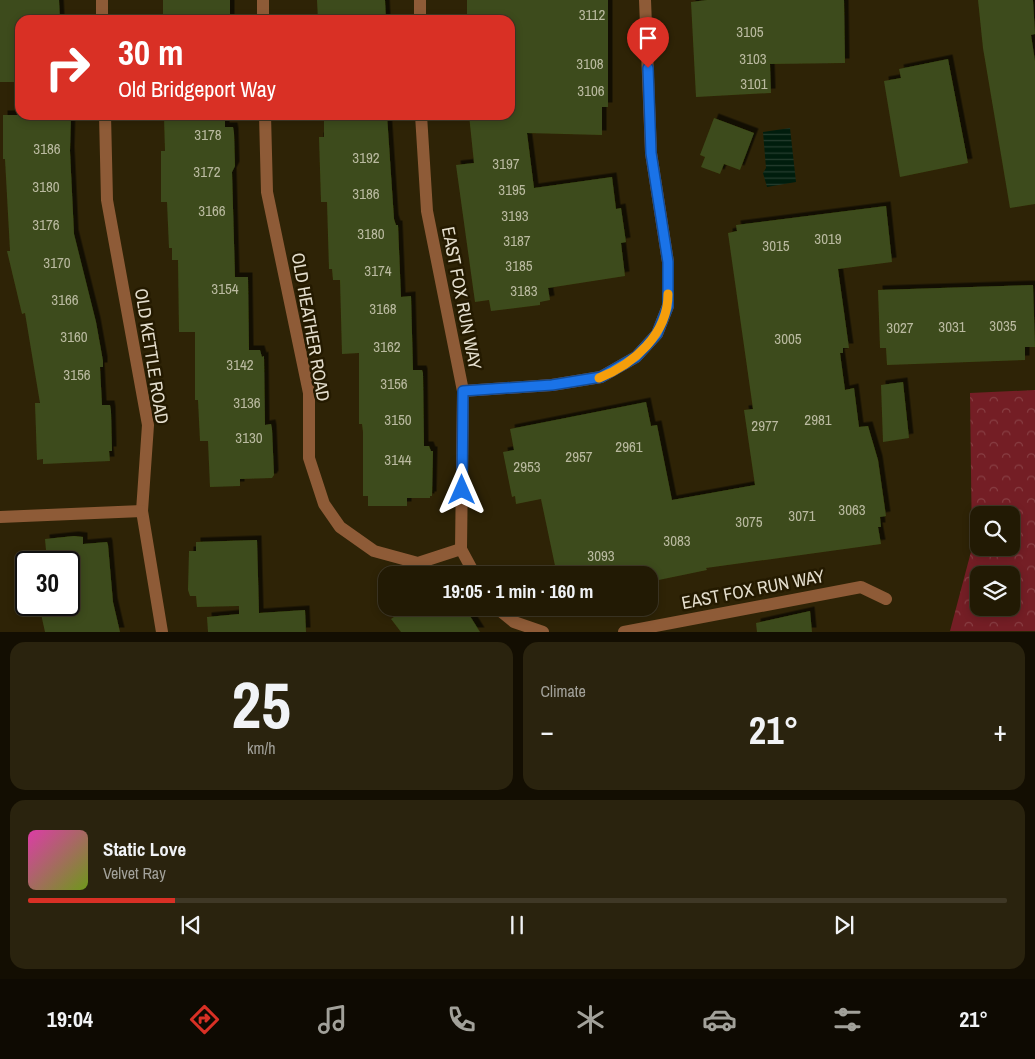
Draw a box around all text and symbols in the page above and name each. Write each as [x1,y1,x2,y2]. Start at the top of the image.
house number: 3112 [579,4,605,25]
pin [627,17,669,68]
house number: 3105 [736,21,764,42]
icon: arrive [634,24,662,52]
text: 30 m [118,29,183,76]
icon: right [35,35,100,100]
house number: 3103 [739,48,767,69]
house number: 3108 [576,53,604,74]
house number: 3101 [740,73,768,94]
text: Old Bridgeport Way [118,74,276,104]
house number: 3106 [577,80,605,101]
house number: 3178 [194,124,222,145]
house number: 3186 [33,138,61,159]
house number: 3192 [352,147,380,168]
house number: 3197 [492,153,520,174]
house number: 3172 [193,161,221,182]
house number: 3180 [32,176,60,197]
house number: 3195 [498,179,526,200]
house number: 3186 [352,183,380,204]
house number: 3166 [198,200,226,221]
house number: 3193 [501,205,529,226]
house number: 3176 [32,214,60,235]
house number: 3180 [357,223,385,244]
street label: EAST FOX RUN WAY [436,224,488,372]
house number: 3019 [814,228,842,249]
house number: 3187 [503,230,531,251]
house number: 3015 [762,235,790,256]
street label: OLD HEATHER ROAD [286,251,336,403]
house number: 3170 [43,252,71,273]
house number: 3185 [505,255,533,276]
house number: 3174 [364,260,392,281]
house number: 3154 [211,278,239,299]
house number: 3183 [510,280,538,301]
street label: OLD KETTLE ROAD [129,286,175,426]
house number: 3166 [51,289,79,310]
house number: 3168 [369,298,397,319]
house number: 3035 [989,315,1017,336]
house number: 3031 [938,316,966,337]
house number: 3027 [886,317,914,338]
house number: 3160 [60,326,88,347]
house number: 3005 [774,328,802,349]
house number: 3162 [373,336,401,357]
house number: 3142 [226,354,254,375]
house number: 3156 [63,364,91,385]
house number: 3156 [380,373,408,394]
house number: 3136 [233,392,261,413]
house number: 3150 [384,409,412,430]
house number: 2981 [804,409,832,430]
house number: 2977 [751,415,779,436]
house number: 3130 [235,427,263,448]
house number: 2961 [615,436,643,457]
house number: 2957 [565,446,593,467]
house number: 3144 [384,449,412,470]
house number: 2953 [513,456,541,477]
position arrow [435,463,487,515]
house number: 3063 [838,499,866,520]
house number: 3071 [788,505,816,526]
map controls [970,506,1020,616]
button: search [970,506,1020,556]
house number: 3075 [735,511,763,532]
house number: 3083 [663,530,691,551]
house number: 3093 [587,545,615,566]
speed limit sign: 30 [15,551,80,616]
street label: EAST FOX RUN WAY [679,563,827,615]
button: layers [970,566,1020,616]
text: 19:05 · 1 min · 160 m [443,578,593,604]
text: 25 [232,661,291,748]
text: Climate [541,680,586,702]
text: 21° [749,705,799,756]
text: − [541,712,554,750]
text: + [994,712,1007,750]
text: km/h [247,737,275,759]
text: Static Love [103,836,186,862]
text: Velvet Ray [103,862,166,884]
icon: previous [177,911,205,939]
icon: pause [503,911,531,939]
icon: next [830,911,858,939]
icon: directions [187,1002,222,1037]
icon: music [315,1002,350,1037]
icon: phone [444,1002,479,1037]
icon: climate [573,1002,608,1037]
icon: car [702,1002,737,1037]
icon: filters [830,1002,865,1037]
text: 19:04 [47,1004,93,1034]
text: 21° [959,1004,988,1034]

